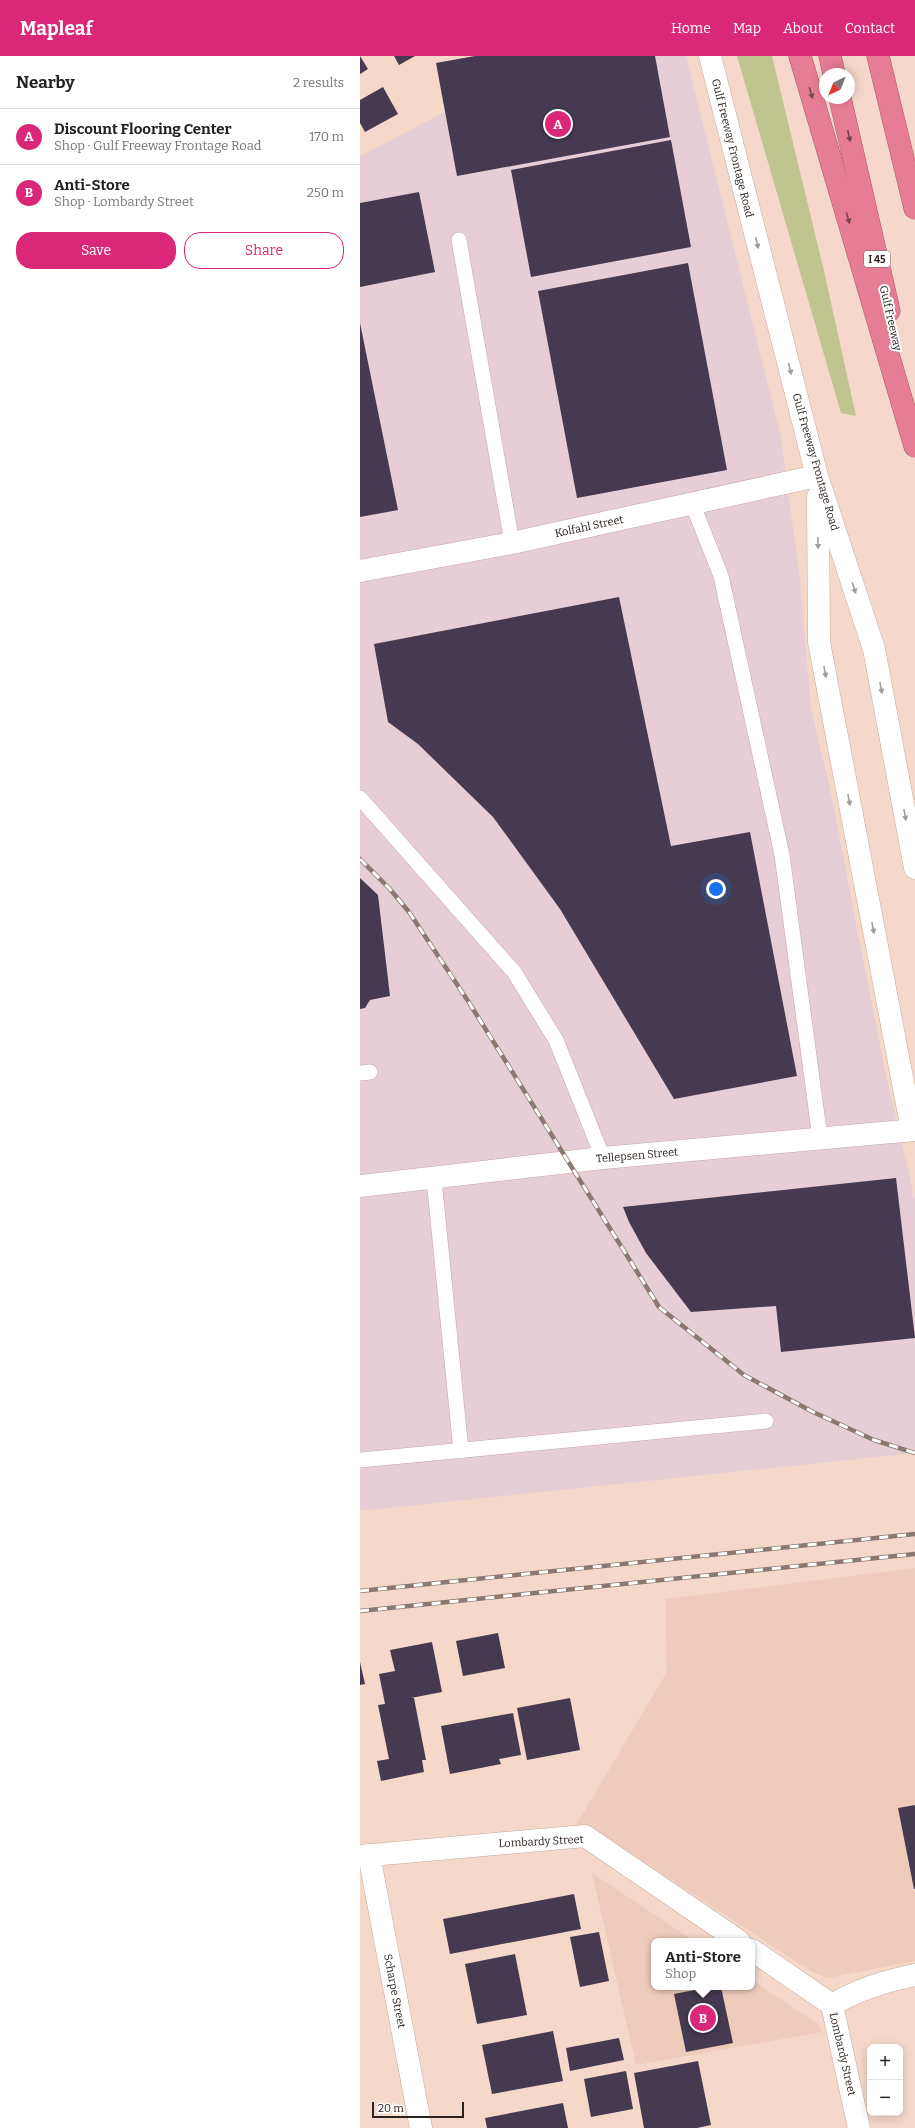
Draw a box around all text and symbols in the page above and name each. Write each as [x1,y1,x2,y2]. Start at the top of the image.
text: Mapleaf [20,17,93,40]
text: Home [671,20,711,37]
text: Map [733,20,761,37]
text: About [783,20,823,37]
text: Contact [845,20,895,37]
north arrow [819,68,855,104]
text: Nearby [16,72,75,93]
text: 2 results [293,75,344,90]
street label: Gulf Freeway Frontage Road [709,77,756,219]
one-way arrow [808,88,814,100]
pin: A [545,109,571,139]
text: Discount Flooring Center [54,120,232,138]
text: A [24,129,34,144]
text: 170 m [309,129,344,144]
one-way arrow [846,130,852,142]
text: Shop · Gulf Freeway Frontage Road [54,138,262,153]
text: Anti-Store [54,176,130,194]
text: B [25,185,33,200]
text: 250 m [307,185,344,200]
text: Shop · Lombardy Street [54,194,194,209]
one-way arrow [845,212,851,224]
button: Save [16,232,176,269]
button: Share [184,232,344,269]
one-way arrow [755,237,761,249]
road number: I 45 [864,251,890,267]
street label: Gulf Freeway [877,284,904,352]
one-way arrow [787,363,793,375]
street label: Gulf Freeway Frontage Road [790,392,842,533]
street label: Kolfahl Street [554,513,625,540]
one-way arrow [815,537,821,550]
one-way arrow [851,582,857,594]
one-way arrow [822,666,828,678]
one-way arrow [878,682,884,694]
one-way arrow [847,794,853,806]
one-way arrow [902,809,908,822]
your location [706,879,726,899]
one-way arrow [871,922,877,934]
street label: Tellepsen Street [595,1145,679,1166]
street label: Lombardy Street [498,1833,584,1850]
popup [651,1938,755,1990]
text: Anti-Store [665,1948,741,1966]
street label: Scharpe Street [381,1953,408,2029]
text: Shop [665,1966,696,1981]
pin: B [690,2003,716,2033]
street label: Lombardy Street [827,2011,858,2097]
map controls [867,2044,903,2116]
button: + [867,2044,903,2080]
button: − [867,2080,903,2116]
scale bar [372,2100,464,2119]
text: 20 m [378,2102,404,2115]

